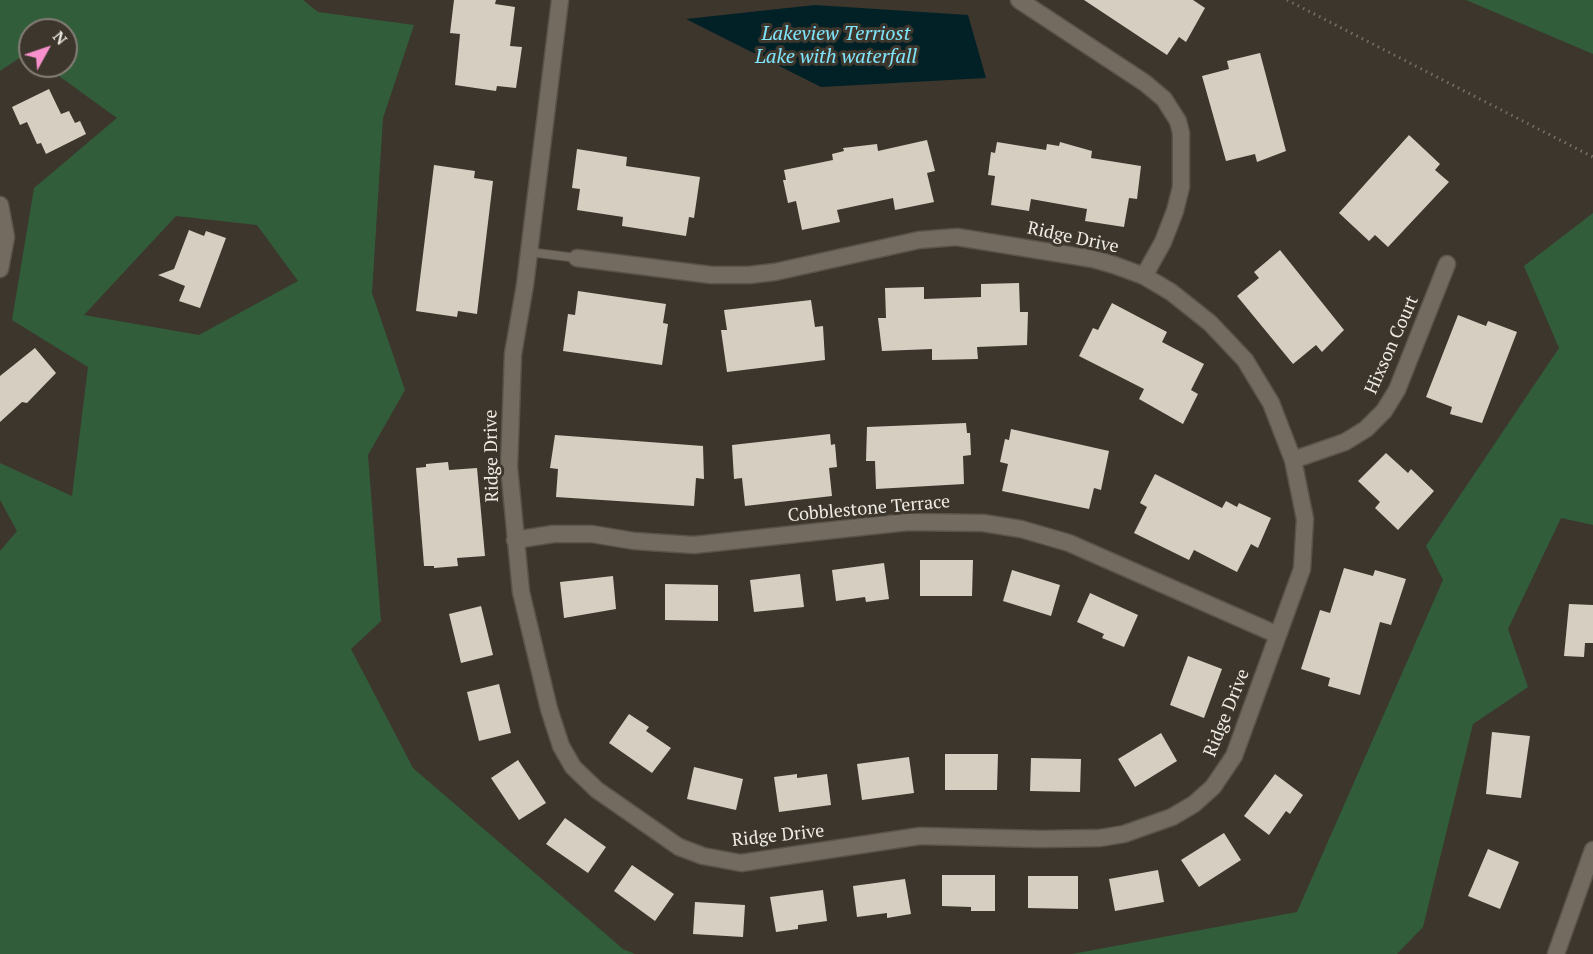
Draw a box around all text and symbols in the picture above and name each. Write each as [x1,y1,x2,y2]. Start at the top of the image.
north arrow [18,18,78,78]
water label: Lakeview Terriost Lake with waterfall [755,22,917,69]
text: N [48,26,73,49]
street label: Ridge Drive [1025,218,1121,258]
street label: Hixson Court [1361,292,1423,398]
street label: Ridge Drive [480,409,504,503]
street label: Cobblestone Terrace [787,491,951,527]
street label: Ridge Drive [1200,666,1254,760]
street label: Ridge Drive [731,820,825,852]

